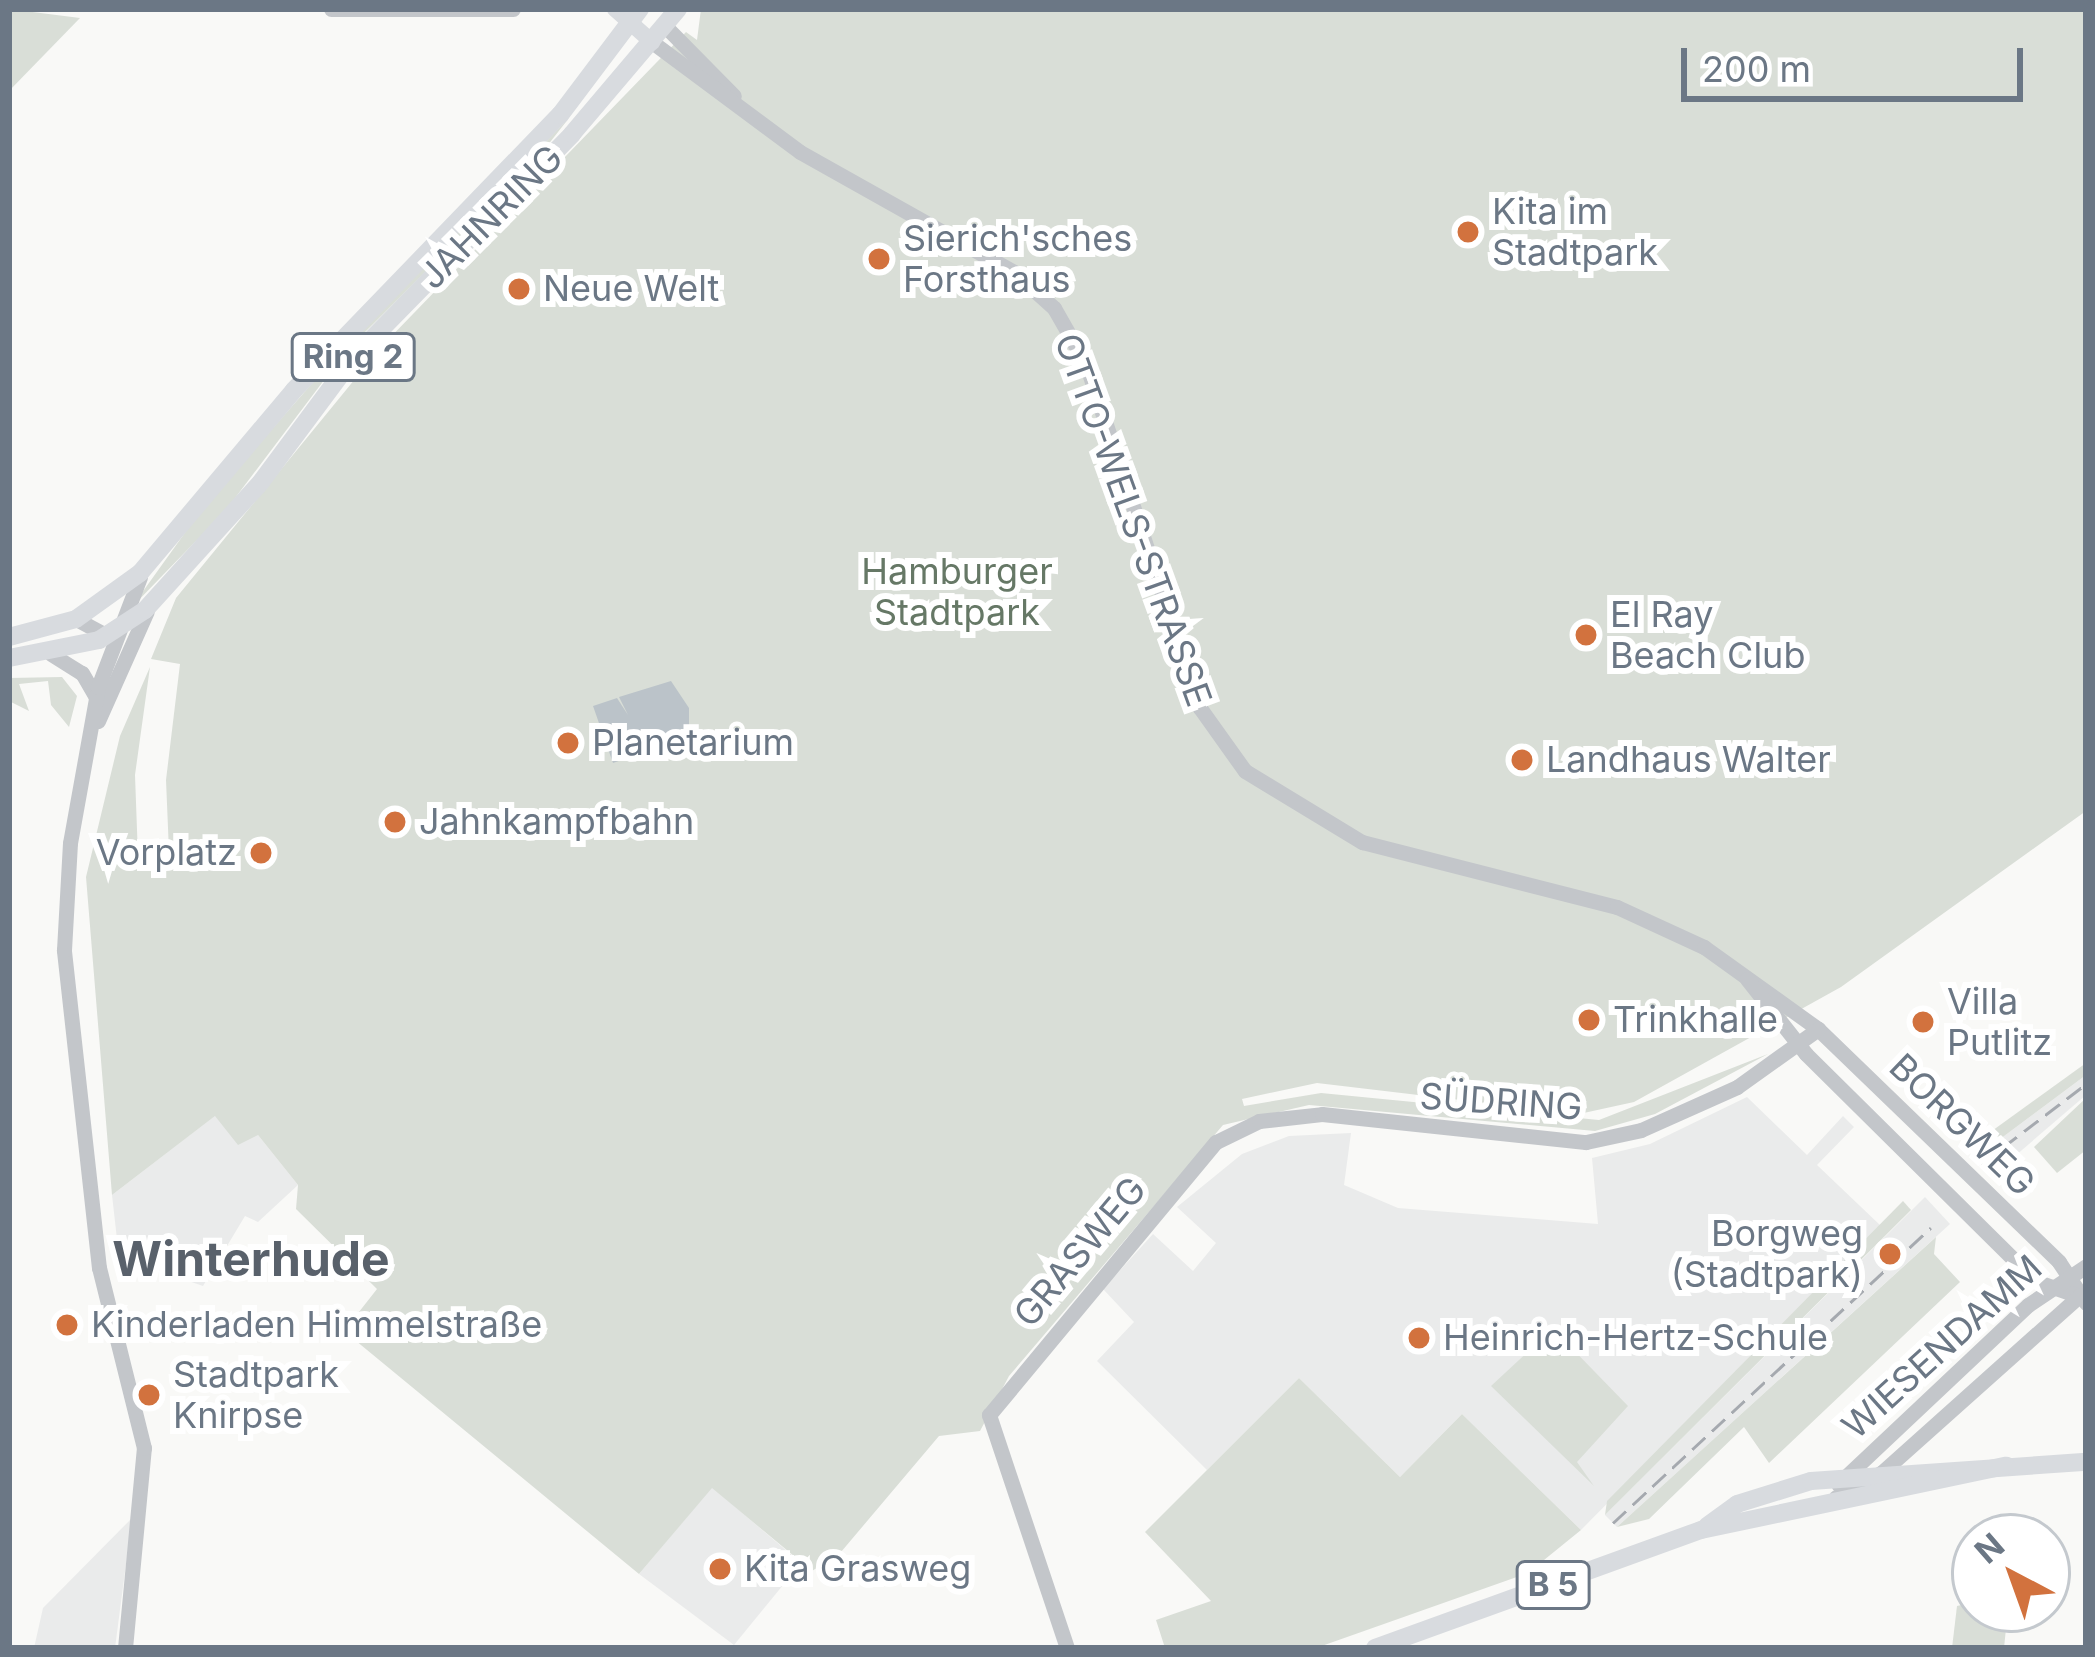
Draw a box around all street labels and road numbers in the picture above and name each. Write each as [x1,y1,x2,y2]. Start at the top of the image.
street label: JAHNRING [410,136,572,298]
street label: OTTO-WELS-STRASSE [1045,328,1221,712]
road number: Ring 2 [290,330,416,384]
street label: BORGWEG [1880,1045,2044,1205]
street label: SÜDRING [1418,1075,1584,1129]
street label: GRASWEG [1005,1168,1155,1336]
street label: WIESENDAMM [1833,1246,2051,1448]
road number: B 5 [1514,1558,1592,1612]

